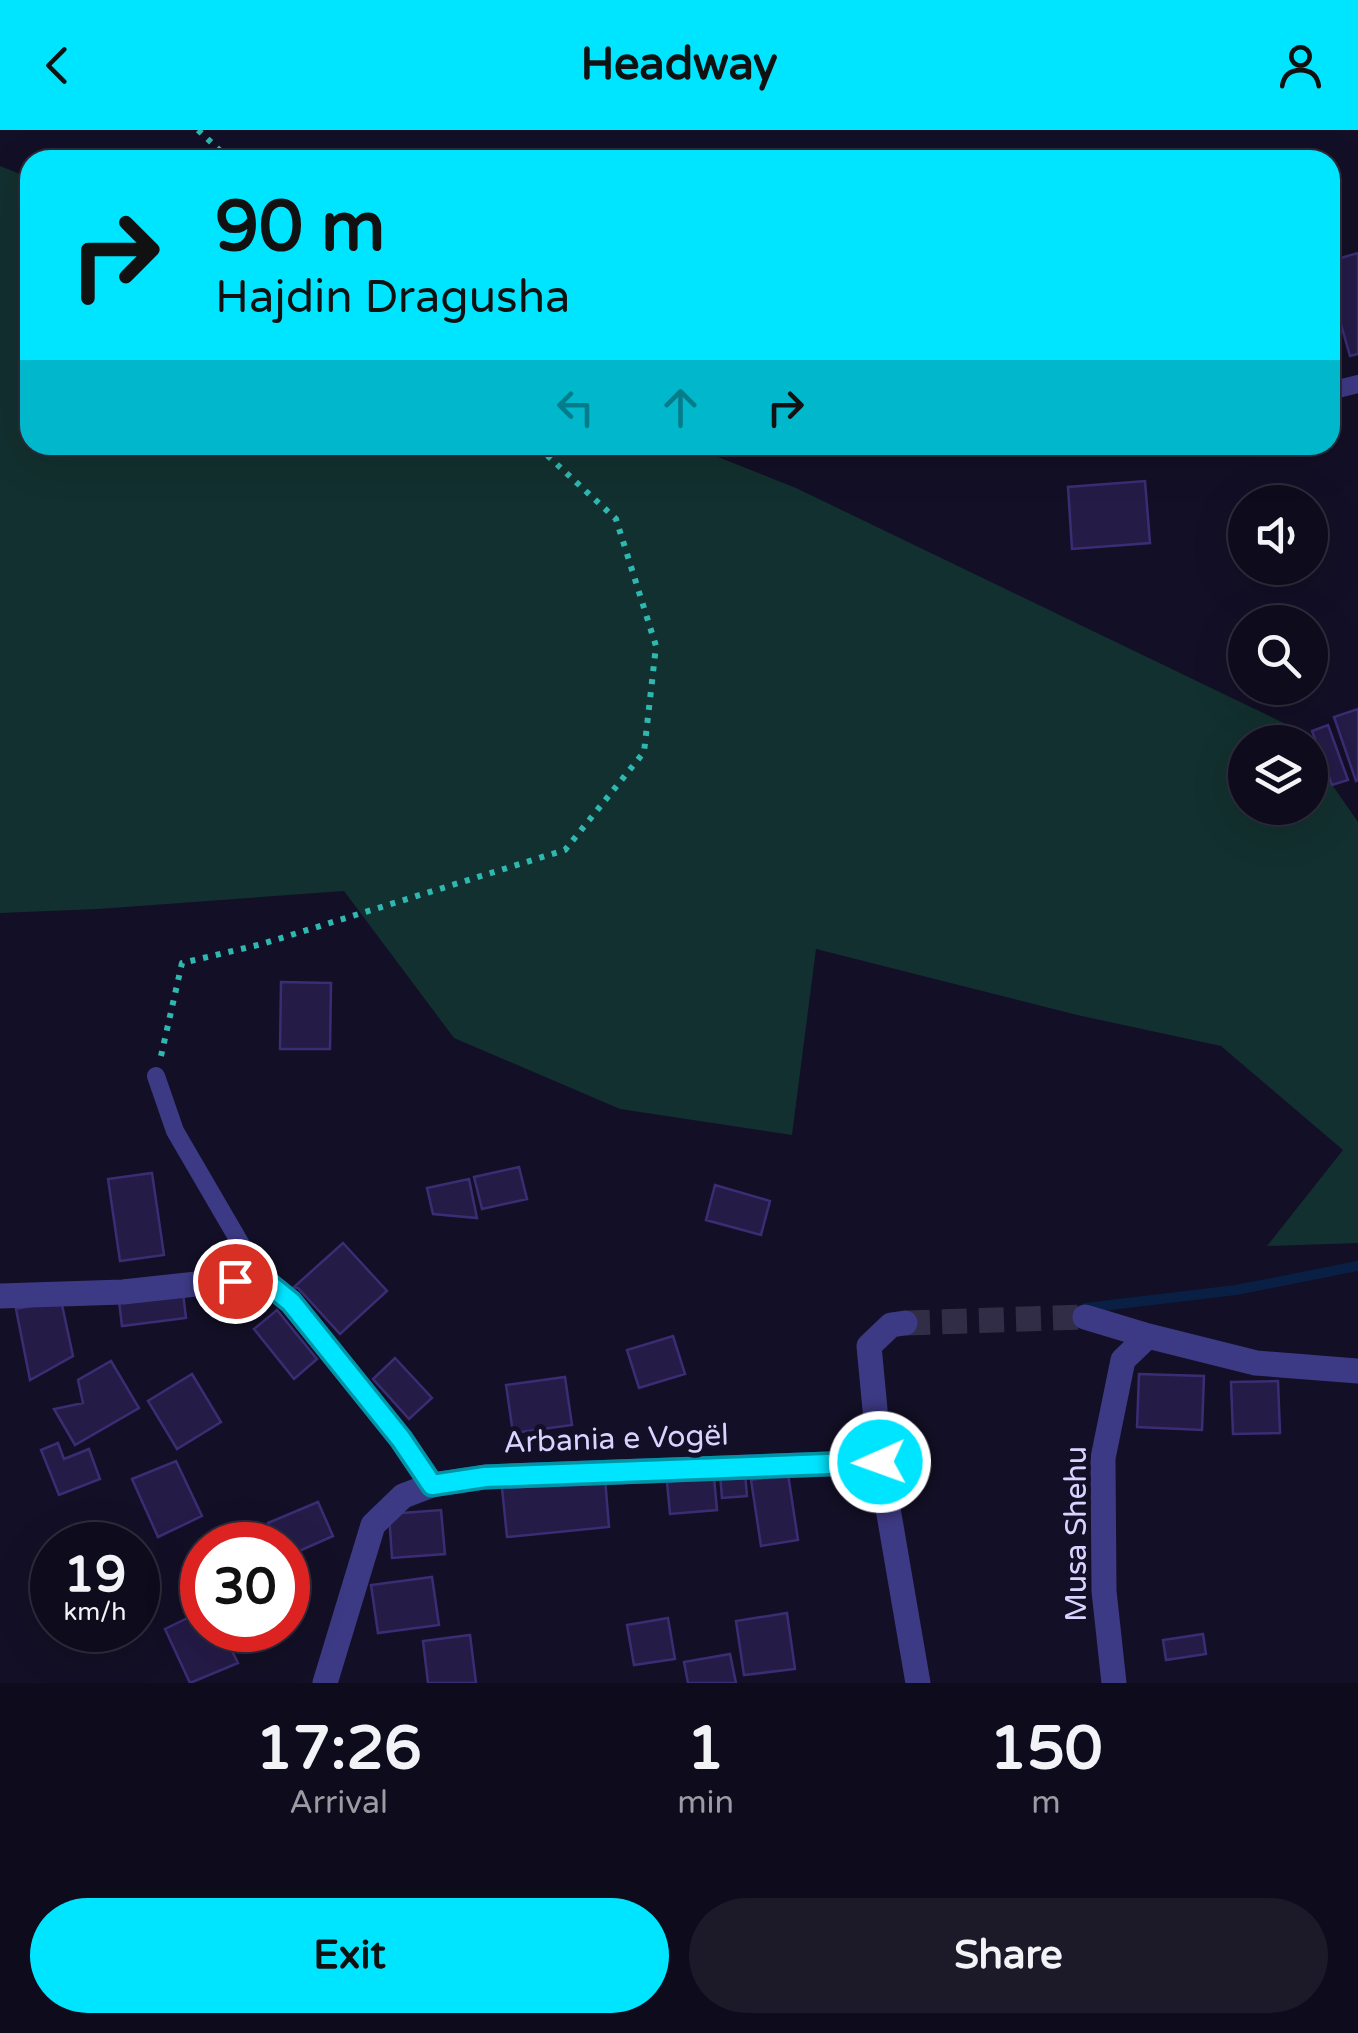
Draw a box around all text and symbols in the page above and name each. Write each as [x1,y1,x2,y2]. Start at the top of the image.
icon: back [30,38,85,93]
text: Headway [581,38,777,92]
icon: person [1273,38,1328,93]
text: 90 m [215,186,385,270]
icon: right [50,190,180,320]
text: Hajdin Dragusha [215,271,570,325]
icon: left [548,380,603,435]
icon: ahead [653,380,708,435]
icon: right [758,380,813,435]
map controls [1228,485,1328,825]
button: sound [1228,485,1328,585]
button: search [1228,605,1328,705]
button: layers [1228,725,1328,825]
pin [193,1239,278,1324]
icon: arrive [208,1254,263,1309]
position arrow [828,1410,932,1514]
street label: Arbania e Vogël [503,1417,729,1461]
street label: Musa Shehu [1058,1446,1095,1622]
speed limit sign: 30 [180,1522,310,1652]
text: 19 [64,1545,126,1605]
text: km/h [64,1597,126,1627]
text: 17:26 [255,1713,422,1785]
text: 1 [687,1713,724,1785]
text: 150 [989,1713,1103,1785]
text: Arrival [289,1784,388,1822]
text: min [677,1784,734,1822]
text: m [1031,1784,1061,1822]
button: Exit [30,1898,669,2013]
button: Share [689,1898,1328,2013]

